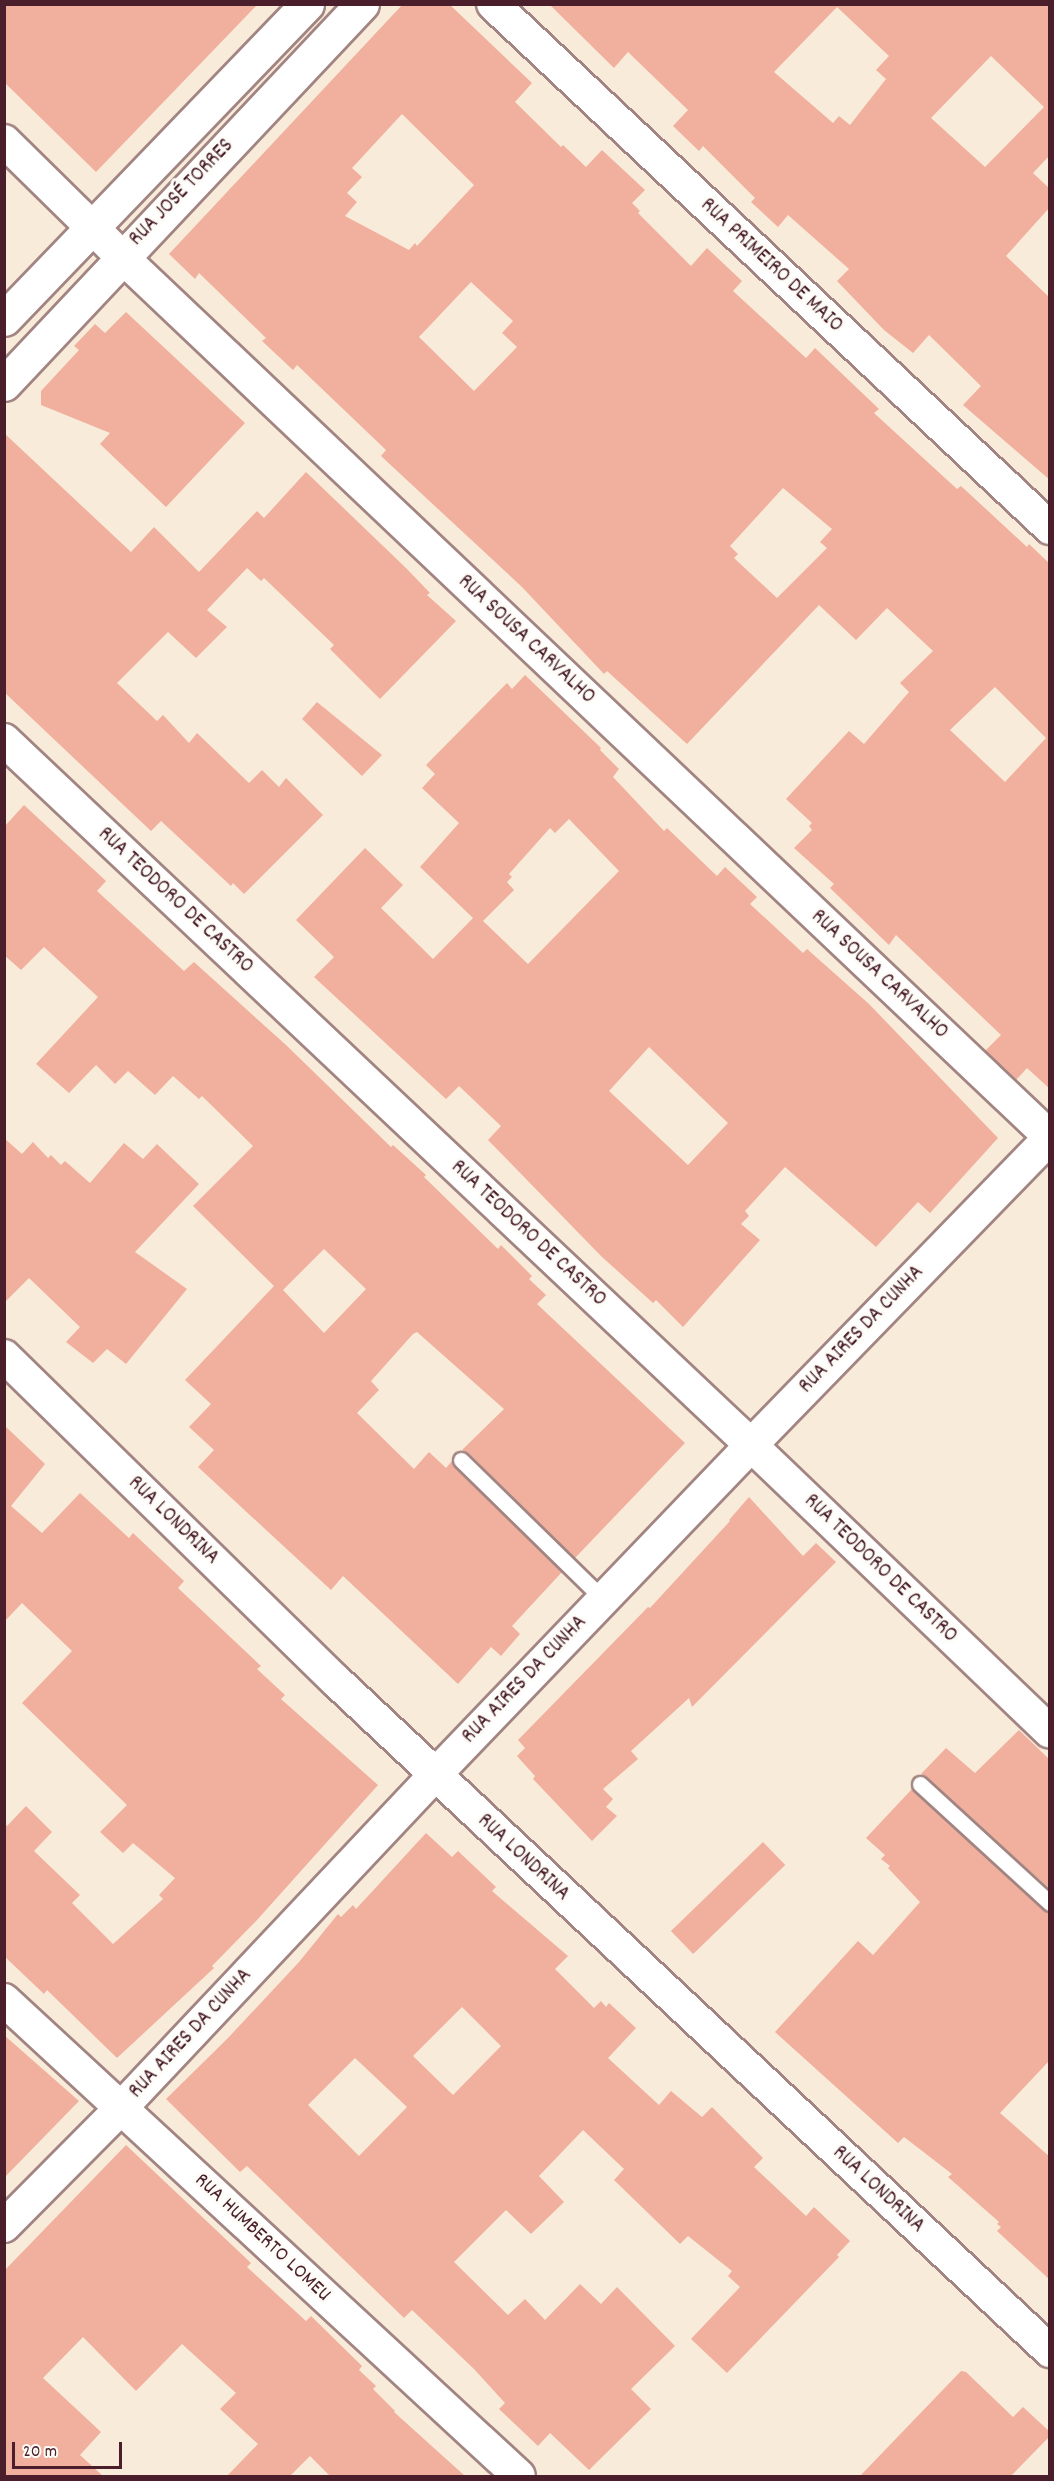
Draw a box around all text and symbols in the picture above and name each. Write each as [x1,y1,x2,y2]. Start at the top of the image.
street label: RUA JOSÉ TORRES [124,134,240,252]
street label: RUA PRIMEIRO DE MAIO [694,193,848,339]
street label: RUA SOUSA CARVALHO [452,570,600,710]
street label: RUA TEODORO DE CASTRO [92,822,258,980]
street label: RUA SOUSA CARVALHO [805,905,953,1045]
street label: RUA TEODORO DE CASTRO [445,1155,611,1313]
street label: RUA AIRES DA CUNHA [794,1261,930,1399]
street label: RUA LONDRINA [122,1471,224,1571]
street label: RUA TEODORO DE CASTRO [798,1489,962,1649]
street label: RUA AIRES DA CUNHA [457,1611,593,1749]
street label: RUA LONDRINA [472,1809,574,1907]
street label: RUA AIRES DA CUNHA [124,1964,258,2104]
street label: RUA LONDRINA [827,2141,929,2239]
street label: RUA HUMBERTO LOMEU [189,2168,335,2308]
scale bar [15,2430,124,2468]
text: 20 m [23,2440,57,2465]

